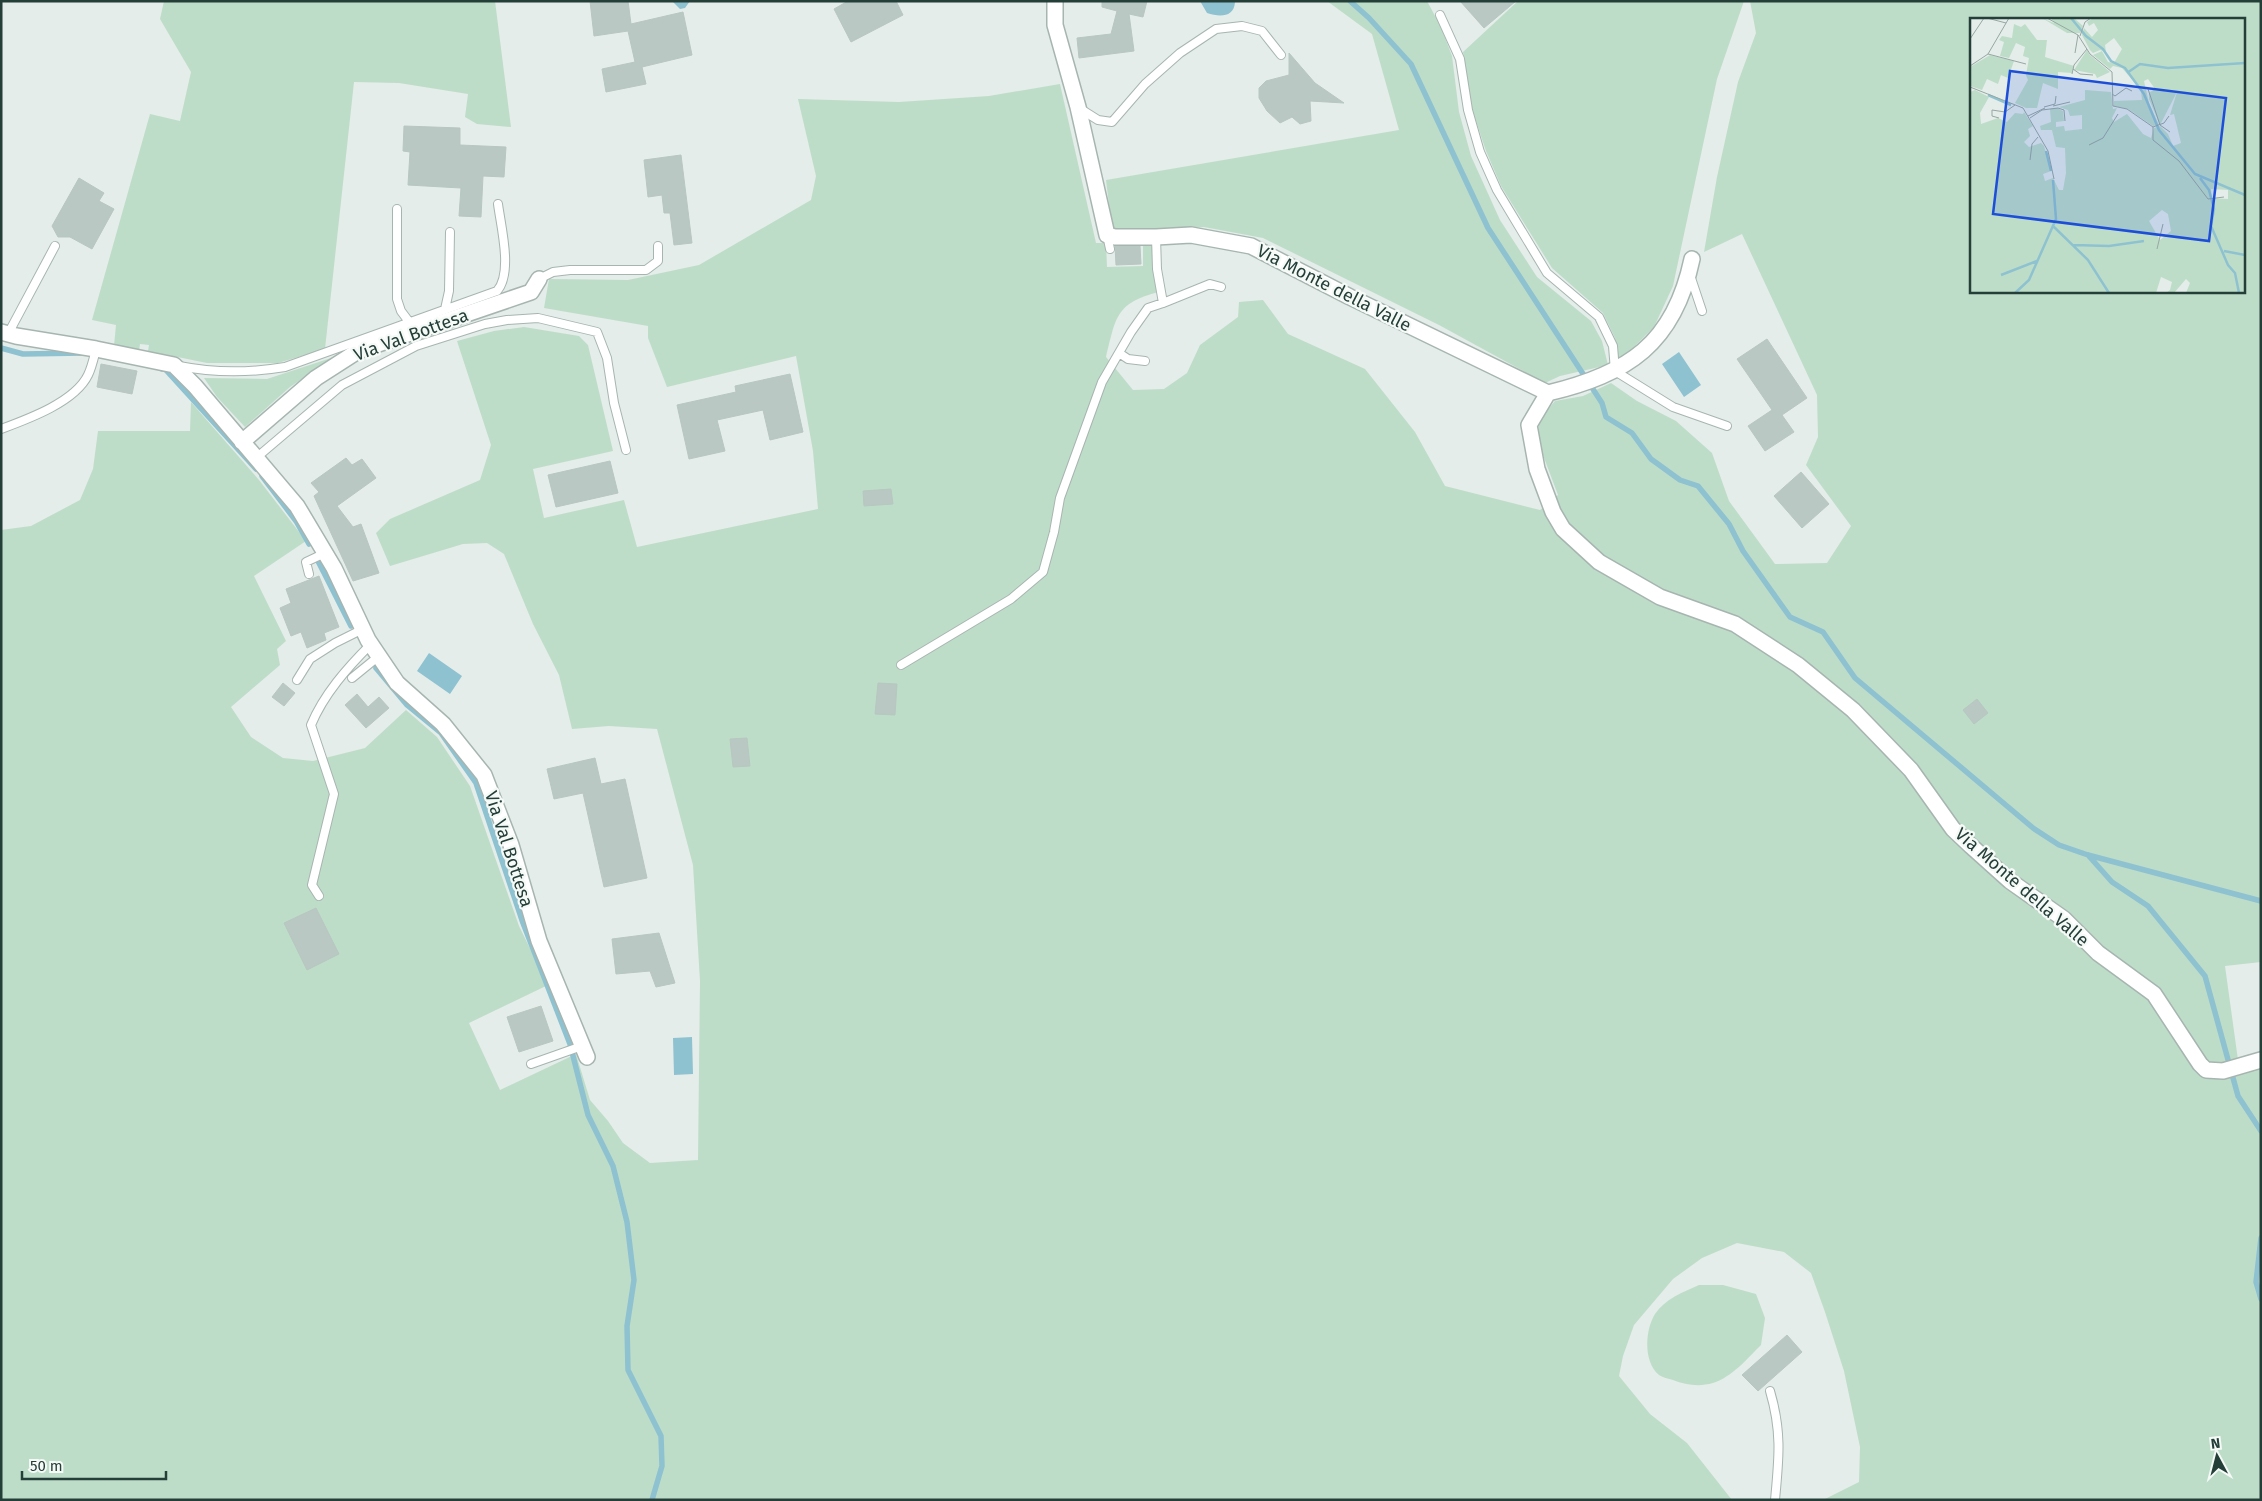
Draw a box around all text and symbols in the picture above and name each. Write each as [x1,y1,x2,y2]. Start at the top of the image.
inset map [1970,18,2244,292]
street label: Via Monte della Valle [1253,240,1415,336]
street label: Via Val Bottesa [351,304,471,366]
street label: Via Val Bottesa [480,788,538,910]
street label: Via Monte della Valle [1951,823,2093,951]
north arrow [2192,1431,2242,1481]
text: N [2210,1435,2221,1453]
scale bar [22,1448,166,1480]
text: 50 m [30,1457,63,1475]

